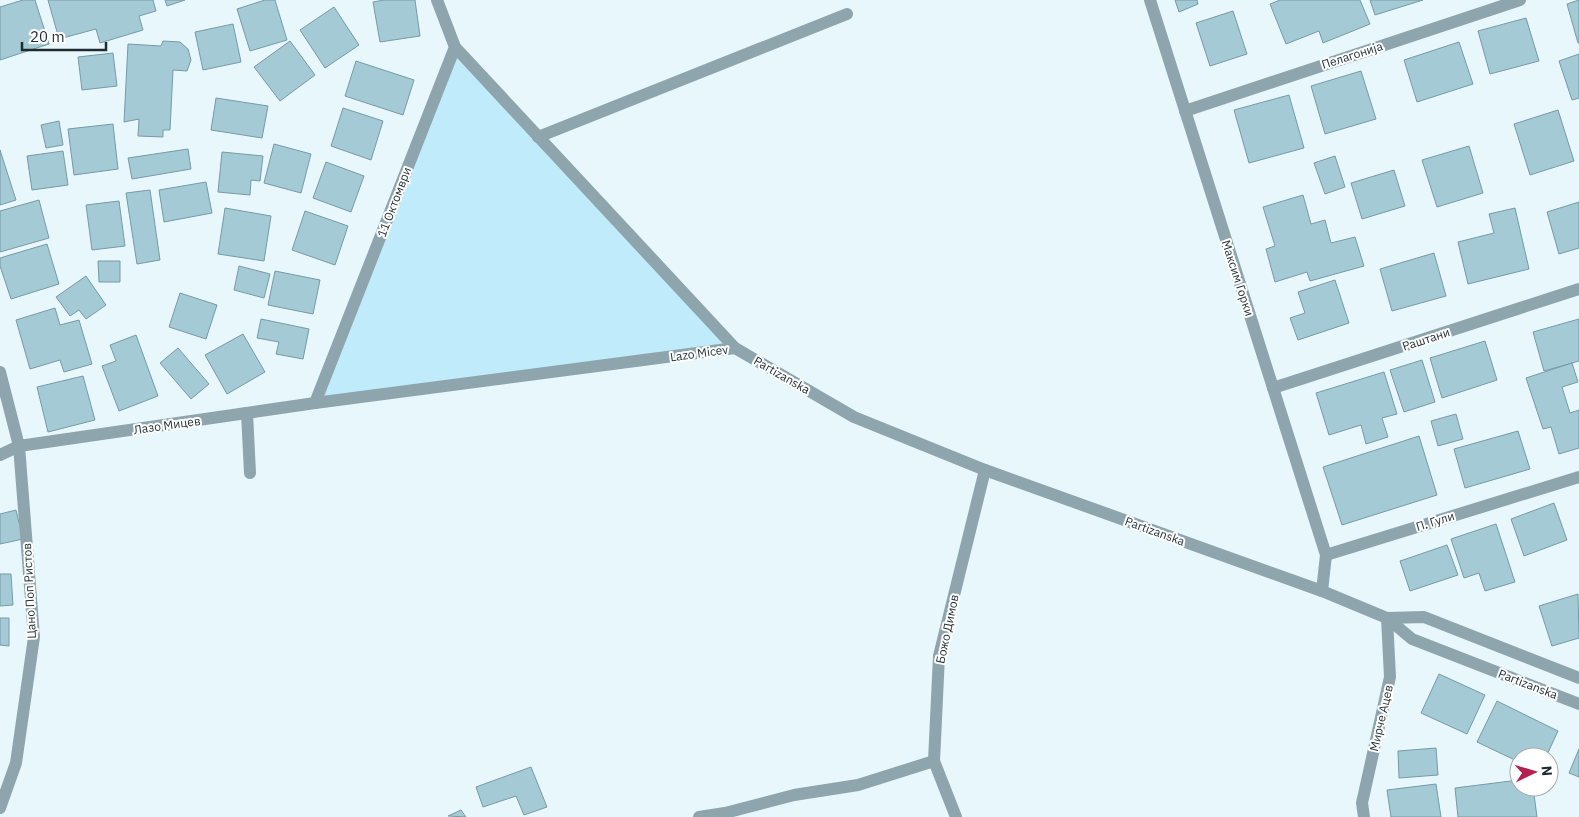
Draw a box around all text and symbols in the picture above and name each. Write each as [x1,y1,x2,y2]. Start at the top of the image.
scale bar [22,20,106,52]
text: 20 m [30,27,65,46]
street label: Пелагонија [1320,38,1385,72]
street label: 11 Октомври [374,165,414,239]
street label: Максим Горки [1219,238,1257,318]
street label: Раштани [1400,324,1452,354]
street label: Lazo Micev [669,341,729,364]
street label: Partizanska [751,353,813,397]
street label: Лазо Мицев [133,413,201,437]
street label: П. Гули [1414,508,1456,534]
street label: Partizanska [1123,513,1187,549]
street label: Цано Поп Ристов [19,543,39,639]
street label: Божо Димов [932,593,962,665]
street label: Partizanska [1496,666,1560,702]
street label: Мирче Ацев [1366,683,1396,753]
north arrow [1509,747,1559,797]
text: N [1538,765,1556,777]

